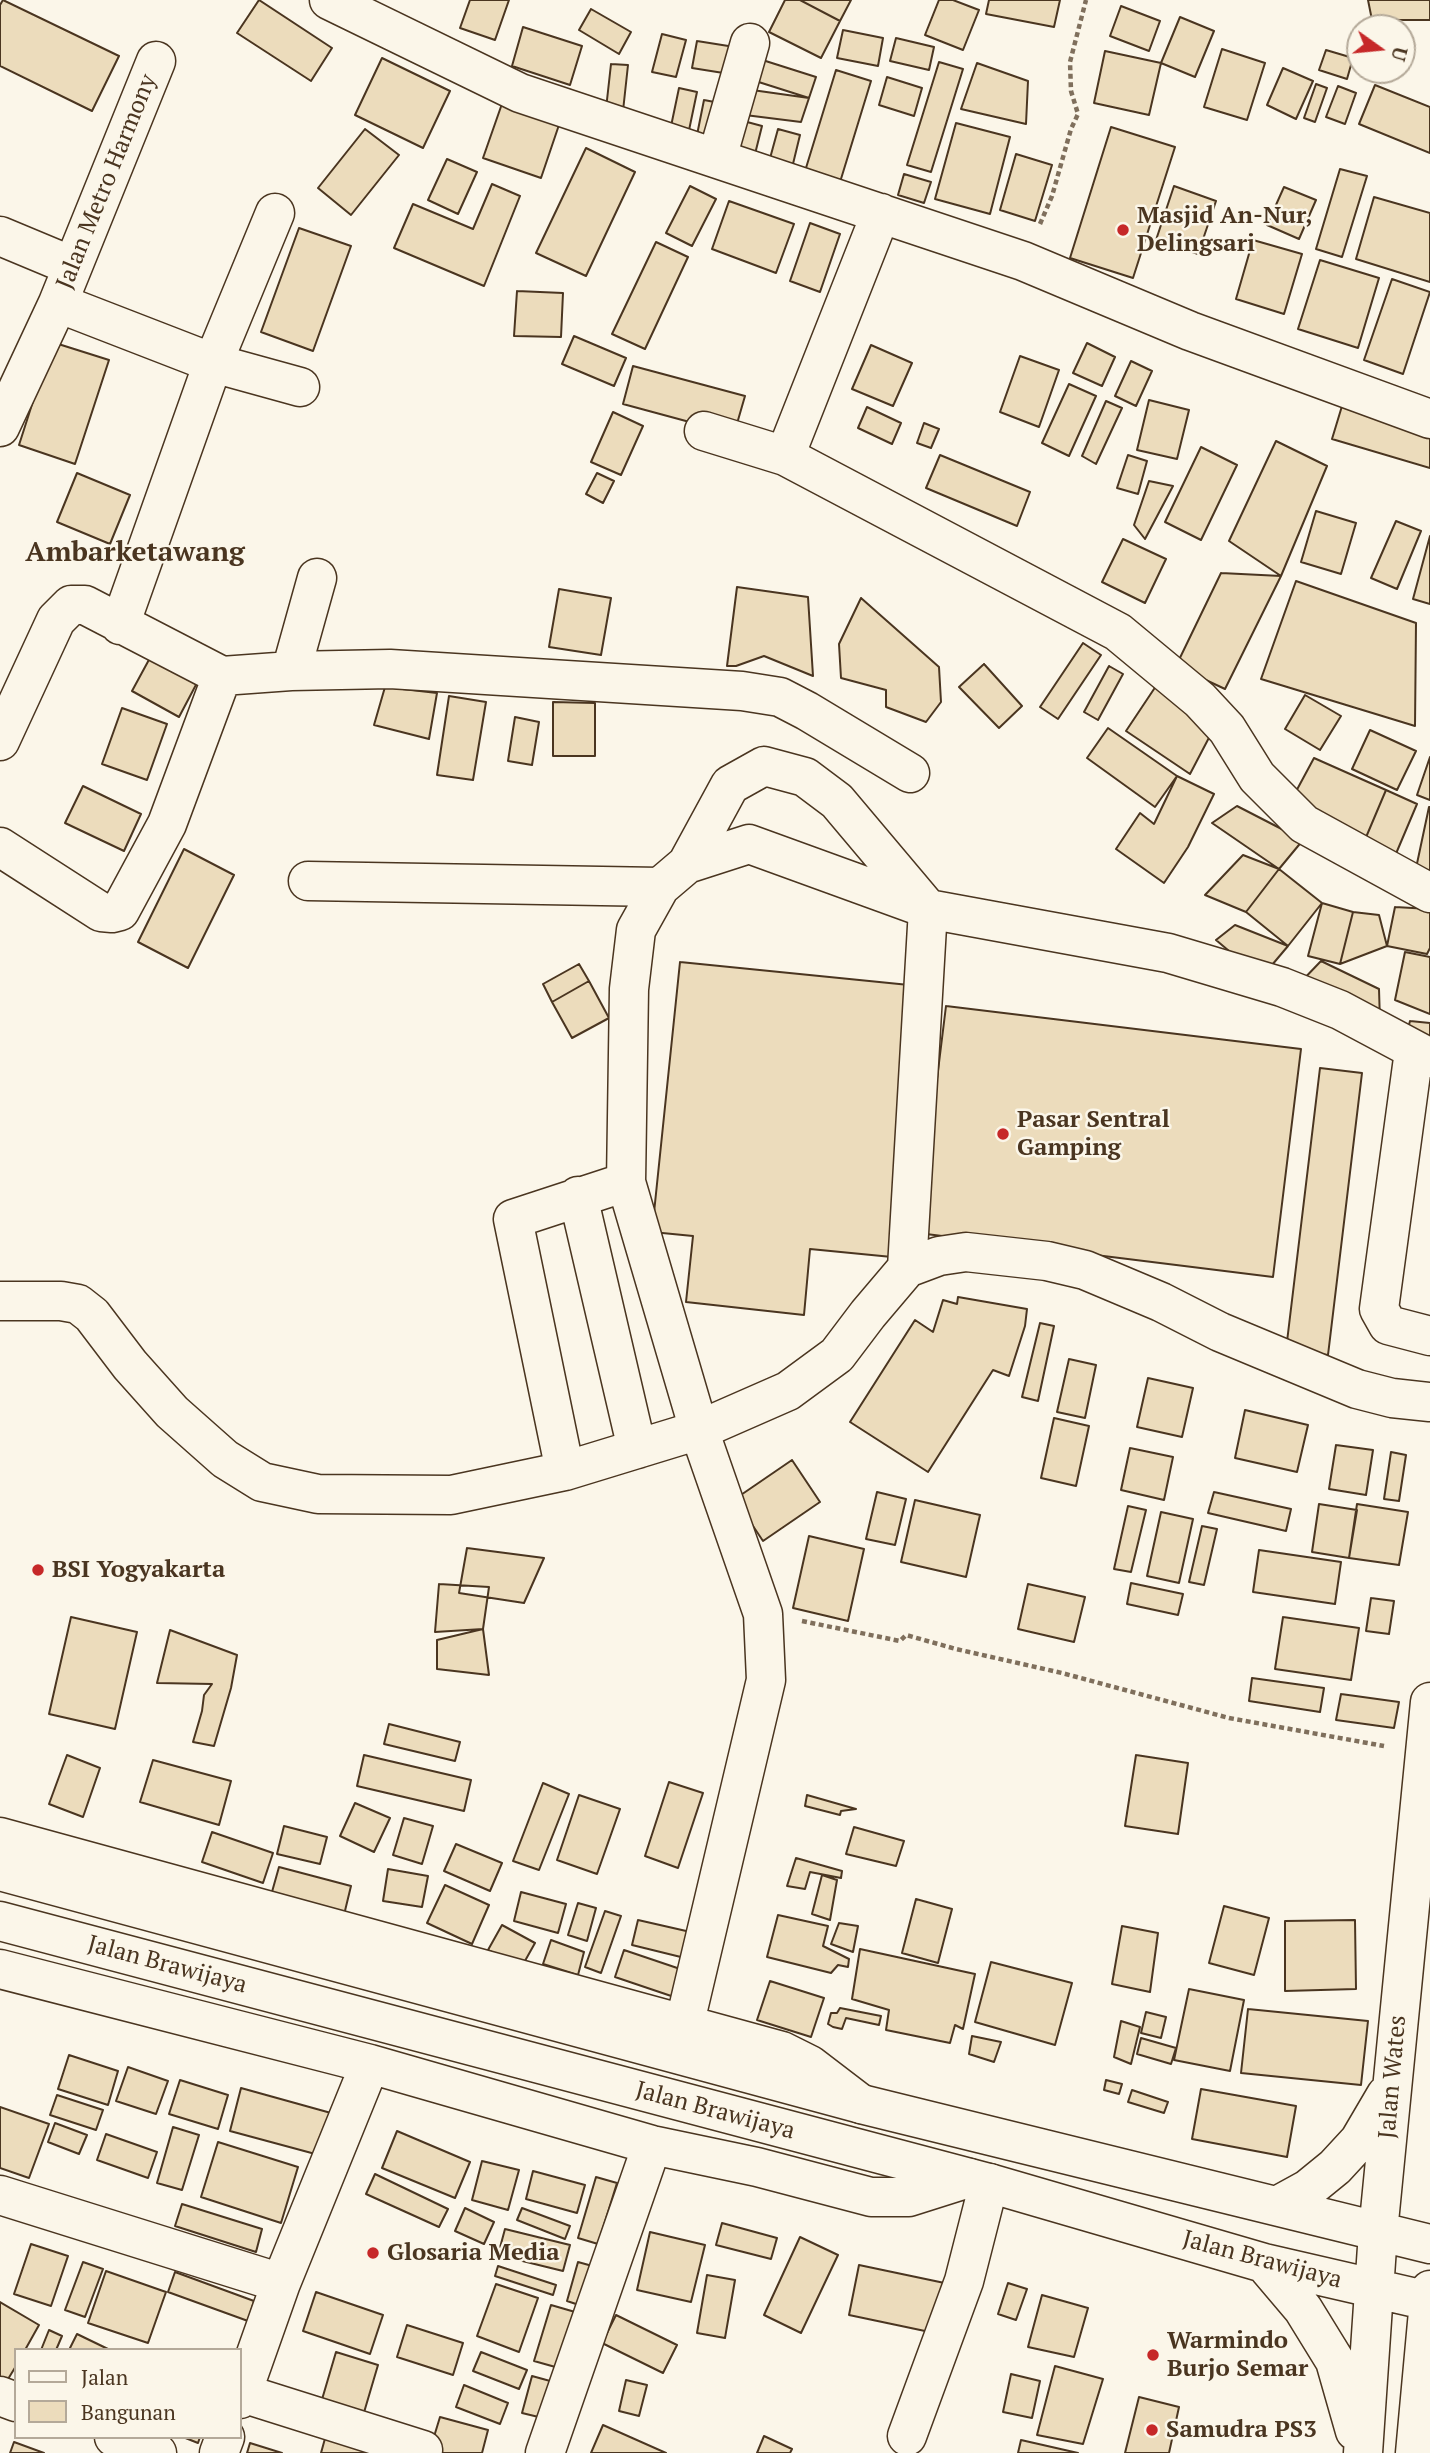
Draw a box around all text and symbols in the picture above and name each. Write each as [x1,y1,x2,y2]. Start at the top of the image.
north arrow [1346,14,1416,84]
text: U [1386,44,1414,64]
street label: Jalan Metro Harmony [51,70,163,294]
place label: Masjid An-Nur, Delingsari [1137,202,1313,258]
marker: Masjid An-Nur, Delingsari [1115,222,1131,238]
district label: Ambarketawang [25,536,245,570]
place label: Pasar Sentral Gamping [1017,1106,1170,1162]
marker: Pasar Sentral Gamping [995,1126,1011,1142]
place label: BSI Yogyakarta [52,1556,225,1584]
marker: BSI Yogyakarta [30,1562,46,1578]
street label: Jalan Brawijaya [84,1930,250,2000]
street label: Jalan Wates [1373,2014,1413,2140]
street label: Jalan Brawijaya [632,2076,798,2146]
street label: Jalan Brawijaya [1179,2225,1345,2295]
place label: Glosaria Media [387,2239,560,2267]
marker: Glosaria Media [365,2245,381,2261]
place label: Warmindo Burjo Semar [1167,2327,1308,2383]
marker: Warmindo Burjo Semar [1145,2347,1161,2363]
legend [14,2348,242,2439]
text: Jalan [81,2363,128,2391]
text: Bangunan [81,2398,176,2426]
place label: Samudra PS3 [1166,2416,1317,2444]
marker: Samudra PS3 [1144,2422,1160,2438]

